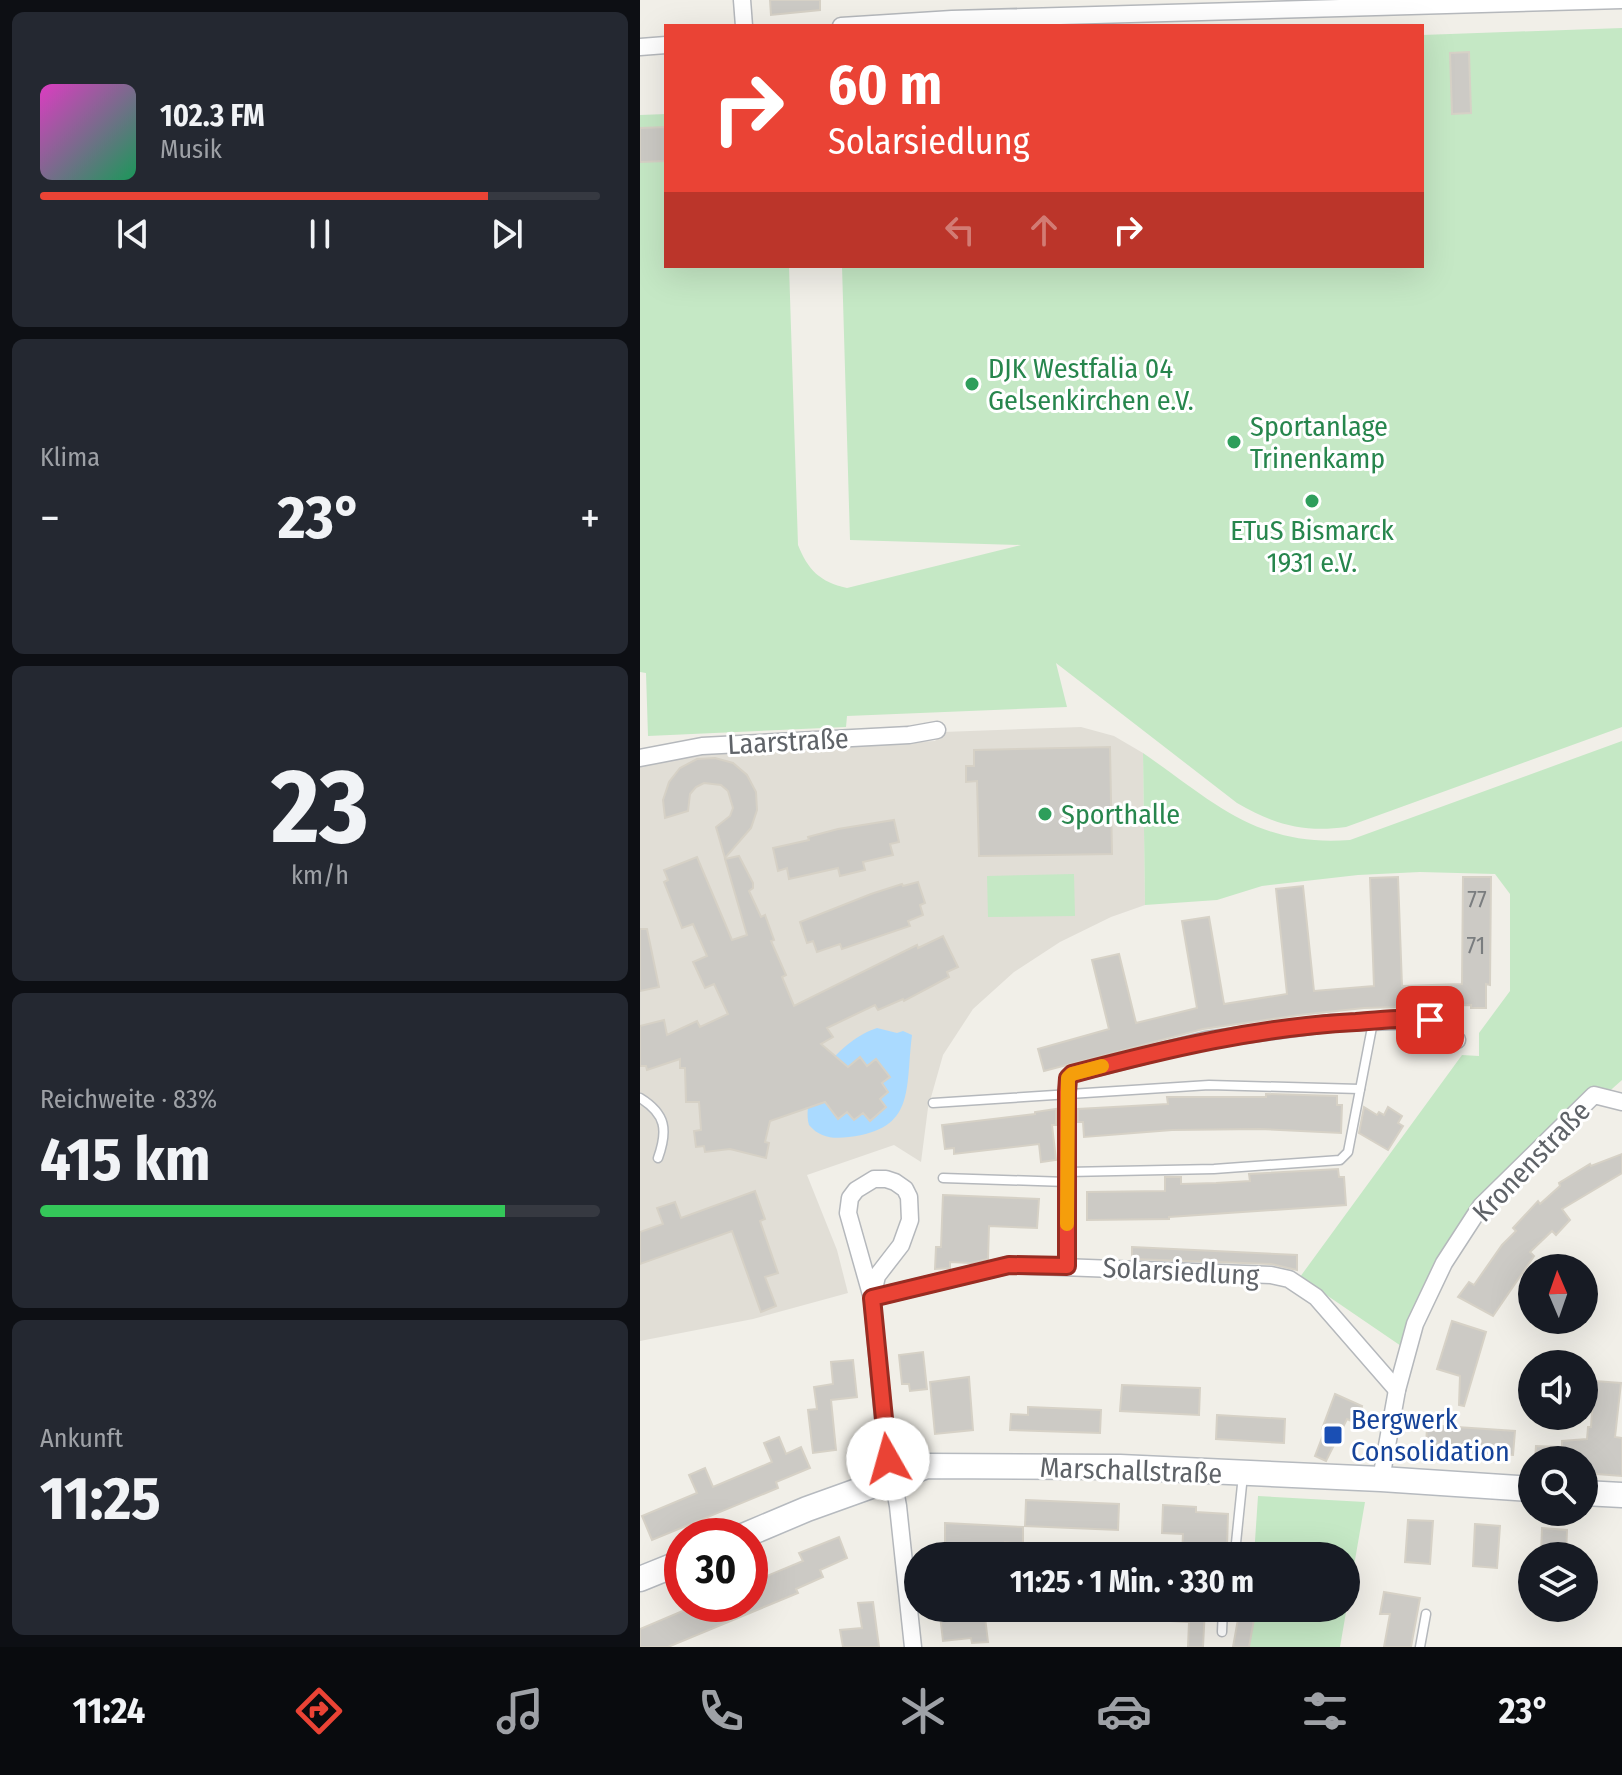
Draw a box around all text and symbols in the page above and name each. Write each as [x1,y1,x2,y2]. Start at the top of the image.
text: 60 m [828,52,942,119]
icon: right [696,56,800,160]
text: 102.3 FM [160,98,265,134]
text: Solarsiedlung [828,120,1030,164]
text: Musik [160,134,222,165]
icon: left [938,208,982,252]
icon: ahead [1022,208,1066,252]
icon: right [1106,208,1150,252]
icon: previous [111,212,155,256]
icon: pause [298,212,342,256]
icon: next [485,212,529,256]
place label: DJK Westfalia 04 Gelsenkirchen e.V. [988,352,1194,417]
marker: DJK Westfalia 04 Gelsenkirchen e.V. [963,375,981,393]
place label: Sportanlage Trinenkamp [1250,410,1388,475]
marker: Sportanlage Trinenkamp [1225,433,1243,451]
text: Klima [40,442,100,473]
text: 23° [278,482,362,554]
text: − [40,492,60,545]
text: + [580,492,600,545]
marker: ETuS Bismarck 1931 e.V. [1303,492,1321,510]
place label: ETuS Bismarck 1931 e.V. [1230,514,1395,579]
street label: Laarstraße [727,722,850,761]
text: 23 [271,745,369,870]
place label: Sporthalle [1061,798,1180,831]
marker: Sporthalle [1036,805,1054,823]
text: km/h [291,860,349,891]
house number: 77 [1467,886,1487,914]
house number: 71 [1467,932,1485,960]
pin [1396,986,1464,1054]
icon: arrive [1408,998,1452,1042]
text: Reichweite · 83% [40,1084,217,1115]
street label: Kronenstraße [1466,1094,1597,1228]
text: 415 km [40,1124,210,1196]
street label: Solarsiedlung [1102,1251,1261,1292]
north arrow [1518,1254,1598,1334]
map controls [1518,1254,1598,1622]
button: sound [1518,1350,1598,1430]
place label: Bergwerk Consolidation [1351,1403,1510,1468]
position arrow [846,1417,930,1501]
text: Ankunft [40,1423,123,1454]
marker: Bergwerk Consolidation [1322,1424,1344,1446]
button: search [1518,1446,1598,1526]
street label: Marschallstraße [1039,1451,1223,1490]
text: 11:25 [40,1463,161,1535]
speed limit sign: 30 [664,1518,768,1622]
button: layers [1518,1542,1598,1622]
text: 11:25 · 1 Min. · 330 m [1010,1564,1254,1600]
icon: directions [291,1683,347,1739]
icon: music [492,1683,548,1739]
icon: phone [693,1683,749,1739]
icon: climate [895,1683,951,1739]
icon: car [1096,1683,1152,1739]
icon: filters [1297,1683,1353,1739]
text: 11:24 [73,1689,145,1733]
text: 23° [1499,1689,1549,1733]

